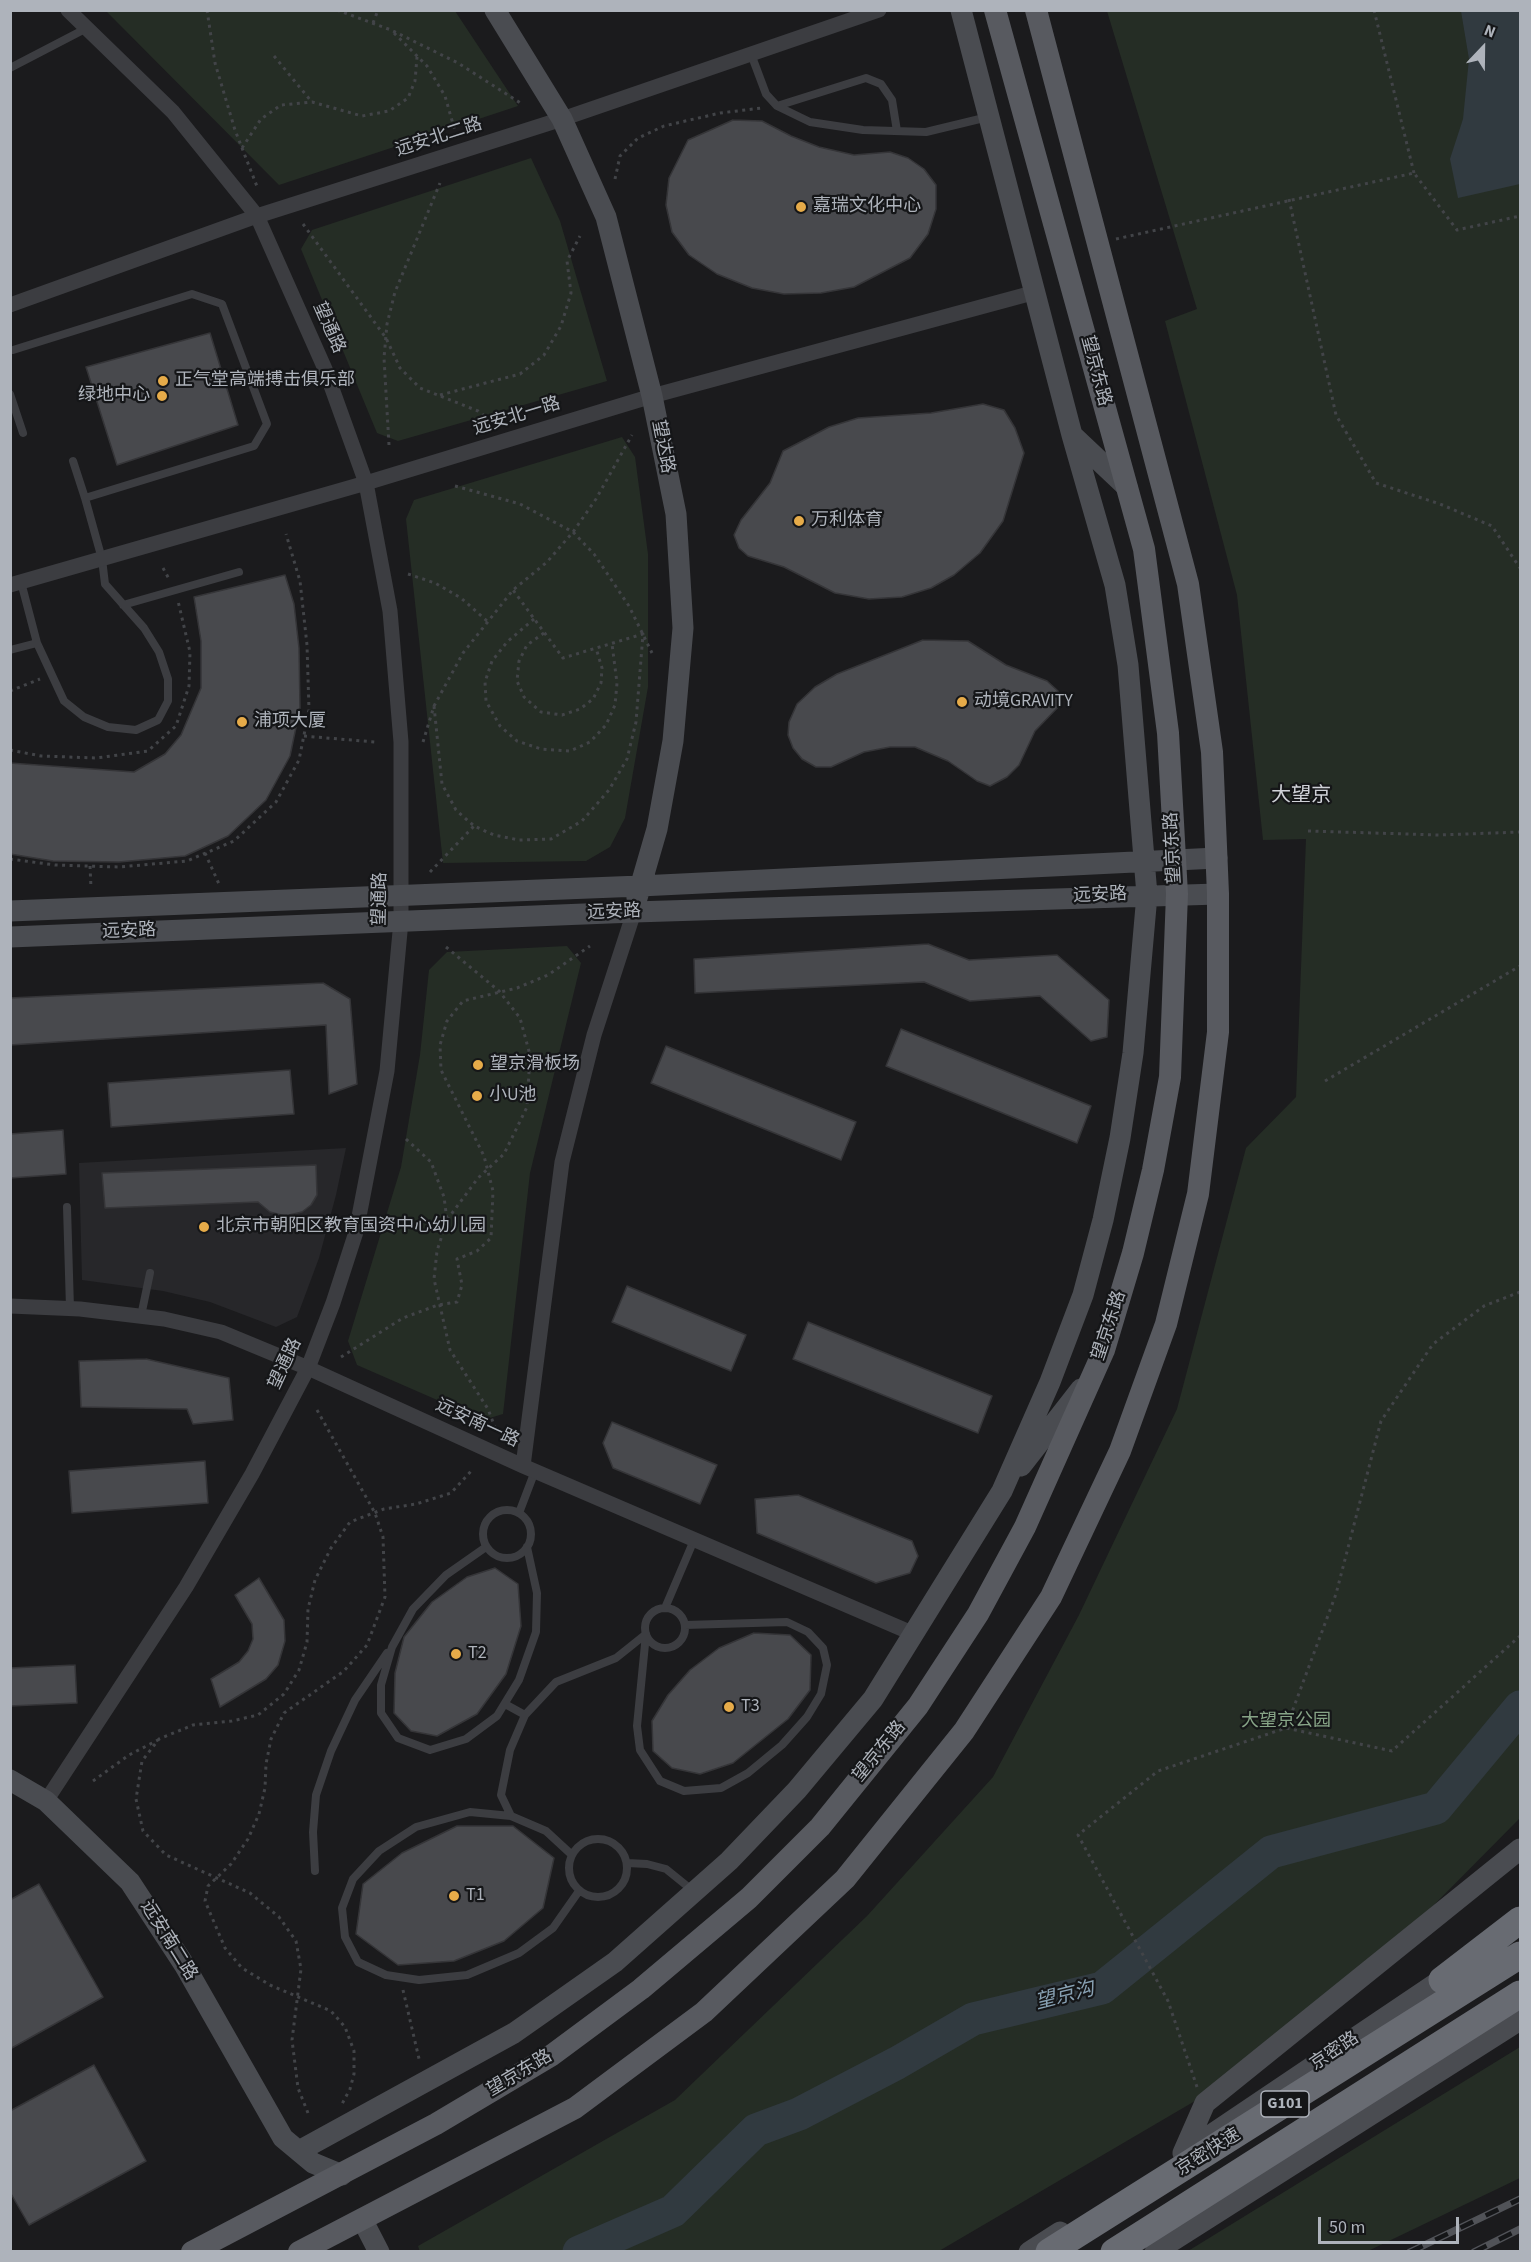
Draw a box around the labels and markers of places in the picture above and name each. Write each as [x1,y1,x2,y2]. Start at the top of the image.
place label: 嘉瑞文化中心 [813,196,921,218]
marker: 嘉瑞文化中心 [794,200,808,214]
place label: 正气堂高端搏击俱乐部 [175,370,355,392]
marker: 正气堂高端搏击俱乐部 [156,374,170,388]
place label: 绿地中心 [78,385,150,407]
marker: 绿地中心 [155,389,169,403]
place label: 万利体育 [811,510,883,532]
marker: 万利体育 [792,514,806,528]
place label: 动境GRAVITY [974,691,1073,713]
marker: 动境GRAVITY [955,695,969,709]
place label: 浦项大厦 [254,711,326,733]
marker: 浦项大厦 [235,715,249,729]
place label: 望京滑板场 [490,1054,580,1076]
marker: 望京滑板场 [471,1058,485,1072]
place label: 小U池 [489,1085,537,1107]
marker: 小U池 [470,1089,484,1103]
place label: 北京市朝阳区教育国资中心幼儿园 [216,1216,486,1238]
marker: 北京市朝阳区教育国资中心幼儿园 [197,1220,211,1234]
place label: T2 [468,1643,487,1665]
marker: T2 [449,1647,463,1661]
place label: T3 [741,1696,760,1718]
marker: T3 [722,1700,736,1714]
place label: T1 [466,1885,485,1907]
marker: T1 [447,1889,461,1903]

